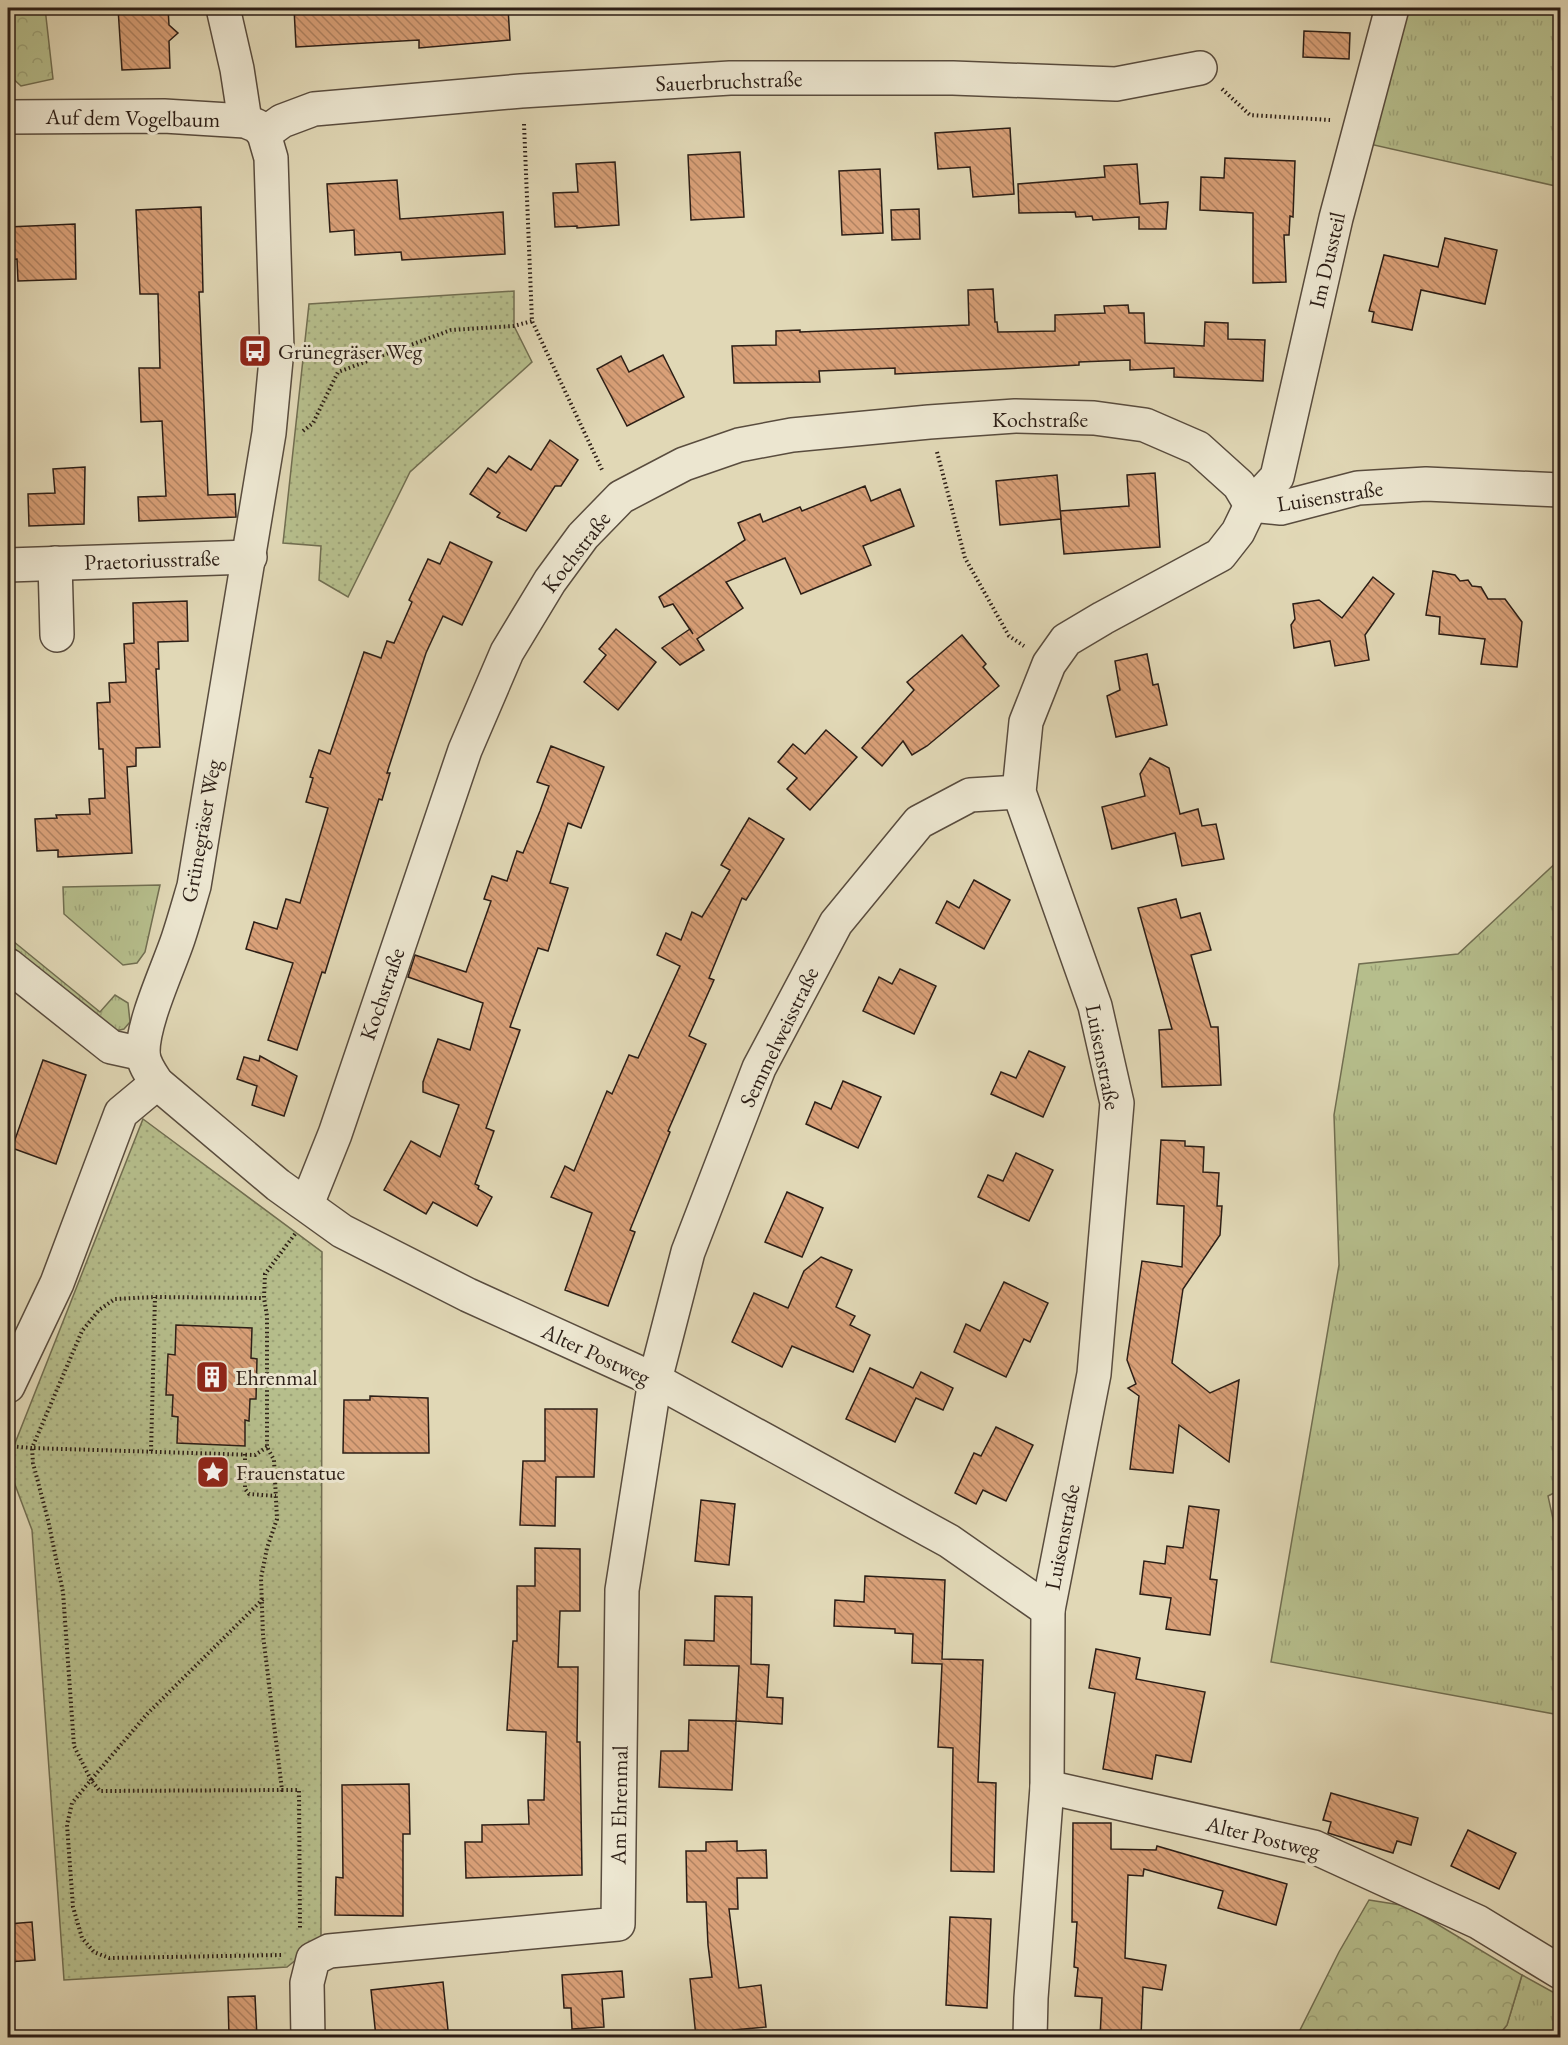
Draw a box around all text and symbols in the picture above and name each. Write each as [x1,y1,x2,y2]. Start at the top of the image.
street label: Sauerbruchstraße [655,64,803,98]
street label: Auf dem Vogelbaum [44,102,221,134]
street label: Im Dussteil [1302,209,1352,311]
bus stop icon: Grünegräser Weg [237,333,273,369]
place label: Grünegräser Weg [278,337,423,366]
street label: Kochstraße [992,405,1088,434]
street label: Luisenstraße [1275,473,1385,519]
street label: Kochstraße [535,505,617,599]
street label: Praetoriusstraße [84,543,221,577]
street label: Grünegräser Weg [174,757,228,905]
street label: Kochstraße [353,944,411,1044]
street label: Semmelweisstraße [733,962,826,1112]
street label: Luisenstraße [1079,1002,1128,1113]
street label: Alter Postweg [536,1316,655,1392]
building icon: Ehrenmal [194,1359,230,1395]
place label: Ehrenmal [235,1363,317,1392]
place icon: Frauenstatue [195,1454,231,1490]
place label: Frauenstatue [236,1458,345,1487]
street label: Luisenstraße [1038,1481,1087,1592]
street label: Am Ehrenmal [603,1745,635,1866]
street label: Alter Postweg [1202,1809,1323,1865]

